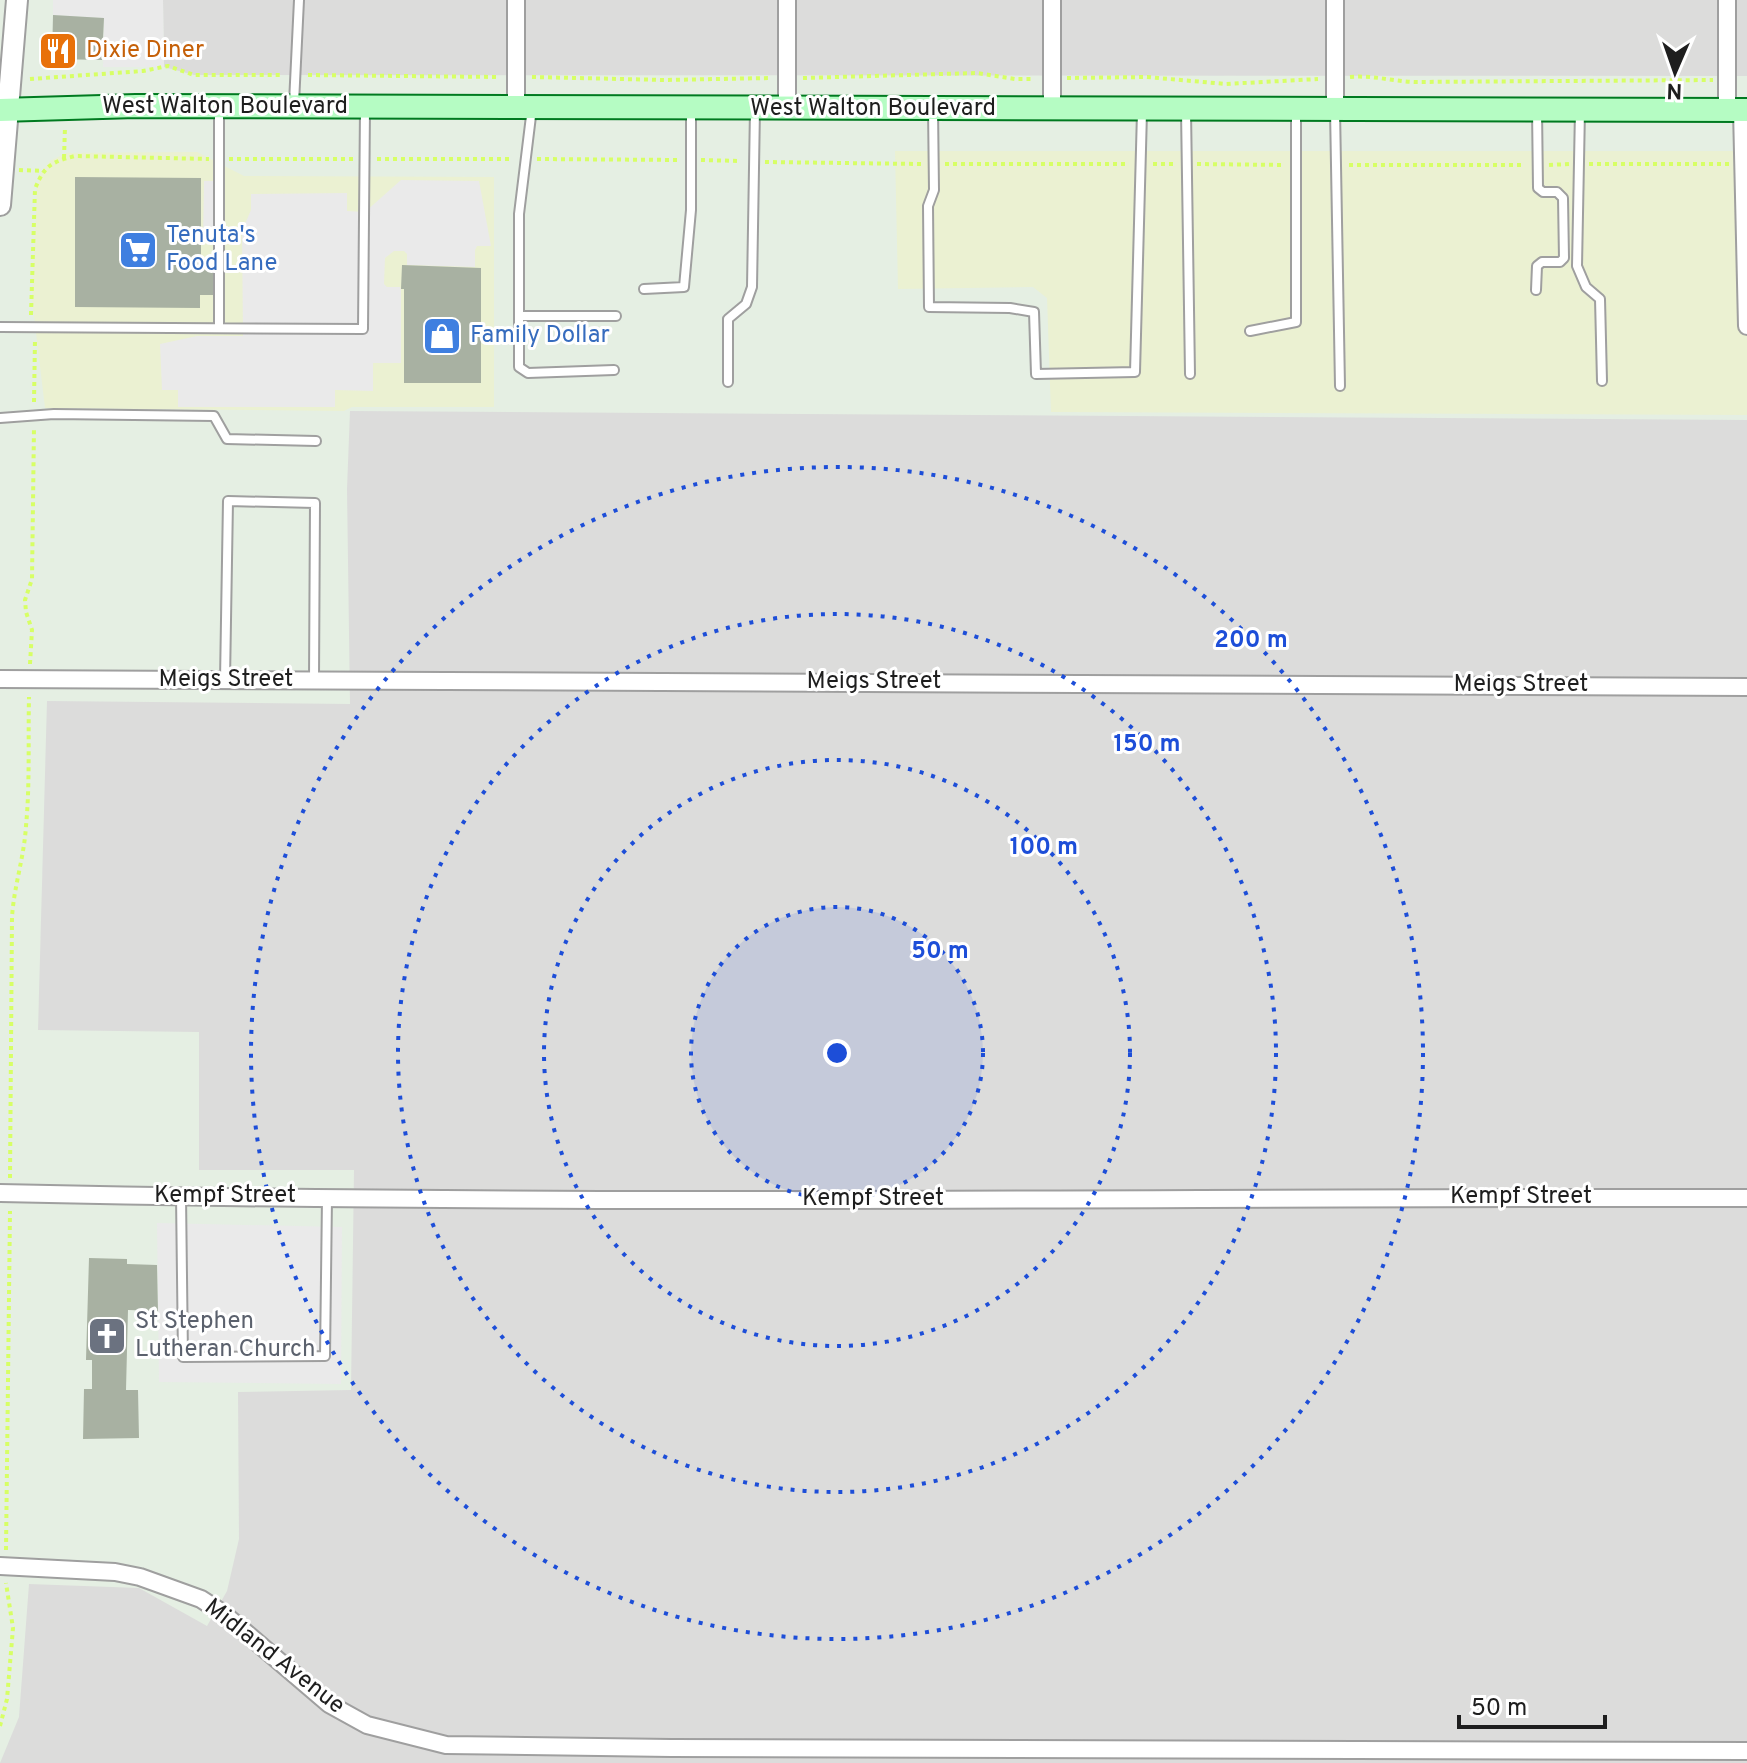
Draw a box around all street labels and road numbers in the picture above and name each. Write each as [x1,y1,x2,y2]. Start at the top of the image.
street label: West Walton Boulevard [102,92,348,122]
street label: West Walton Boulevard [750,94,996,124]
street label: Meigs Street [159,665,293,695]
street label: Meigs Street [807,667,941,697]
street label: Meigs Street [1454,670,1588,700]
street label: Kempf Street [154,1181,296,1211]
street label: Kempf Street [1450,1182,1592,1212]
street label: Kempf Street [802,1184,944,1214]
street label: Midland Avenue [198,1593,350,1721]

